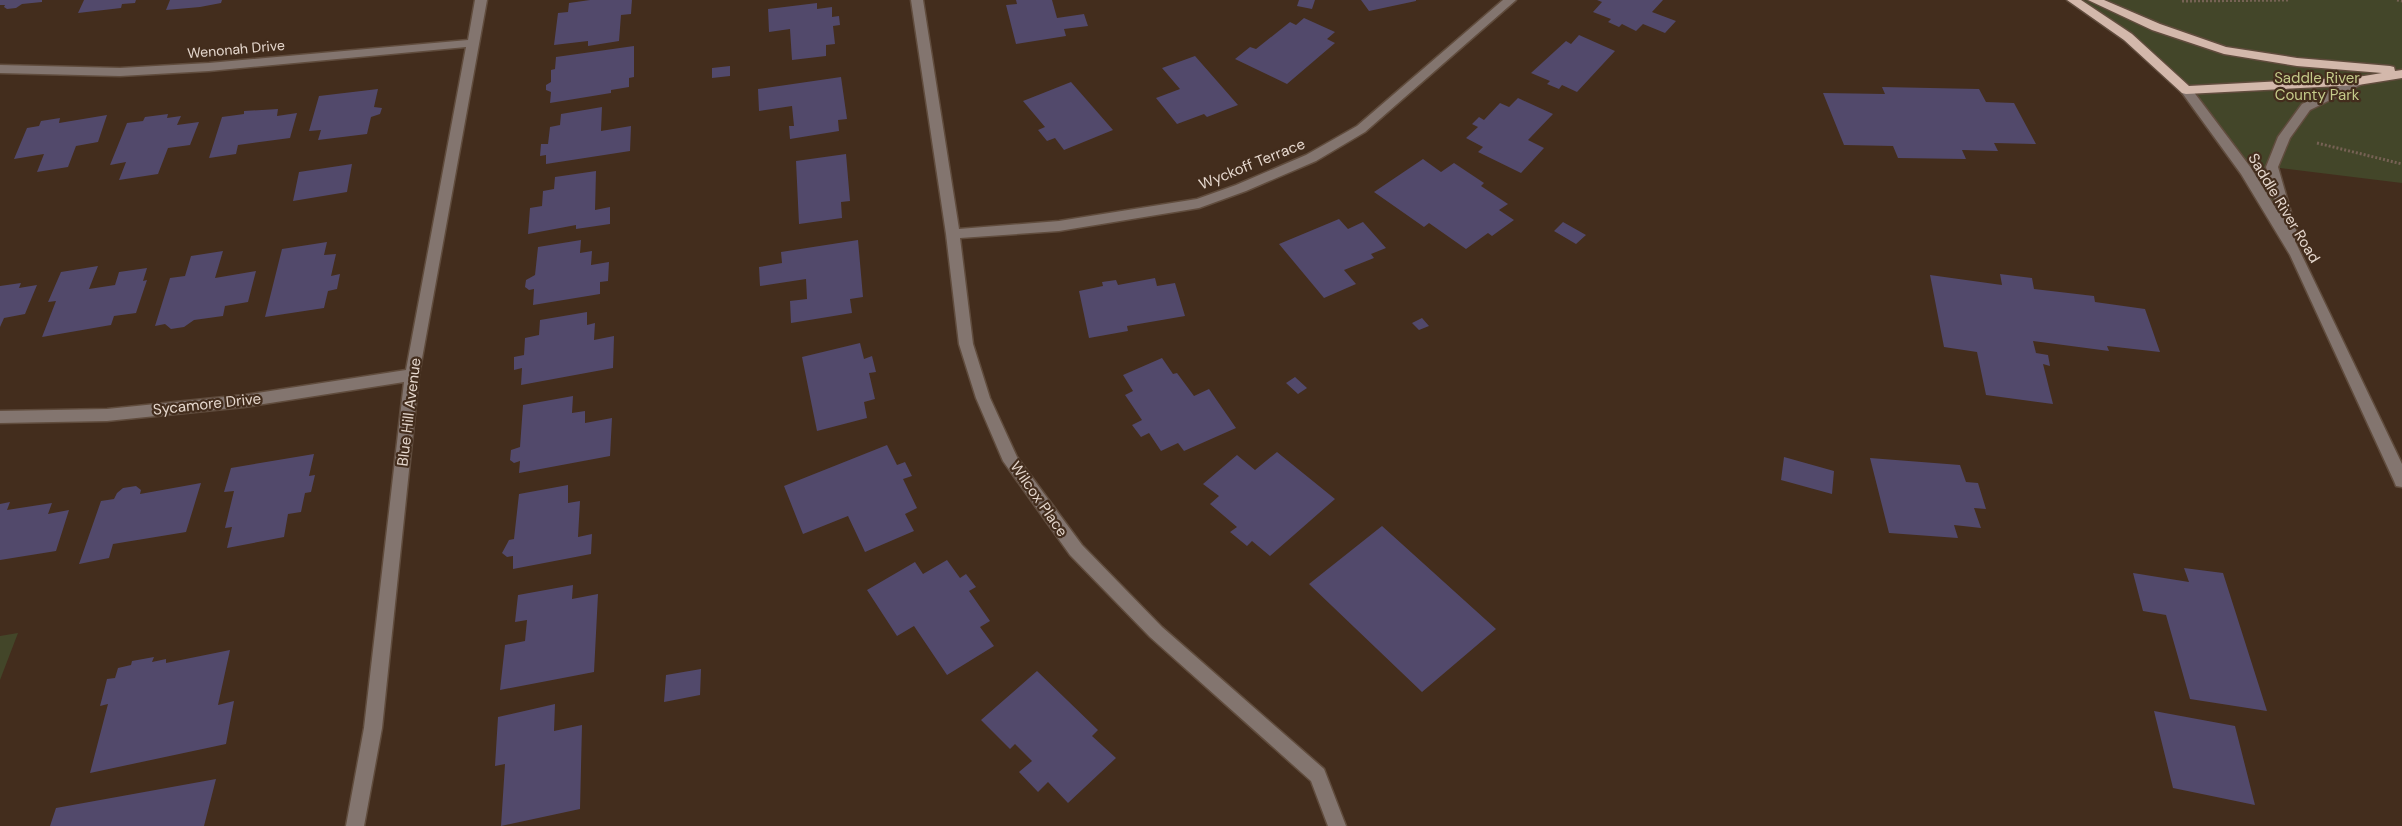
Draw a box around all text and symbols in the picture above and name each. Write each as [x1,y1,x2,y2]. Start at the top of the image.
street label: Wenonah Drive [187,36,285,62]
park label: Saddle River County Park [2274,68,2360,105]
street label: Wyckoff Terrace [1196,134,1308,194]
street label: Saddle River Road [2243,149,2325,267]
street label: Blue Hill Avenue [392,357,426,467]
street label: Sycamore Drive [152,388,262,420]
street label: Wilcox Place [1006,457,1072,541]

